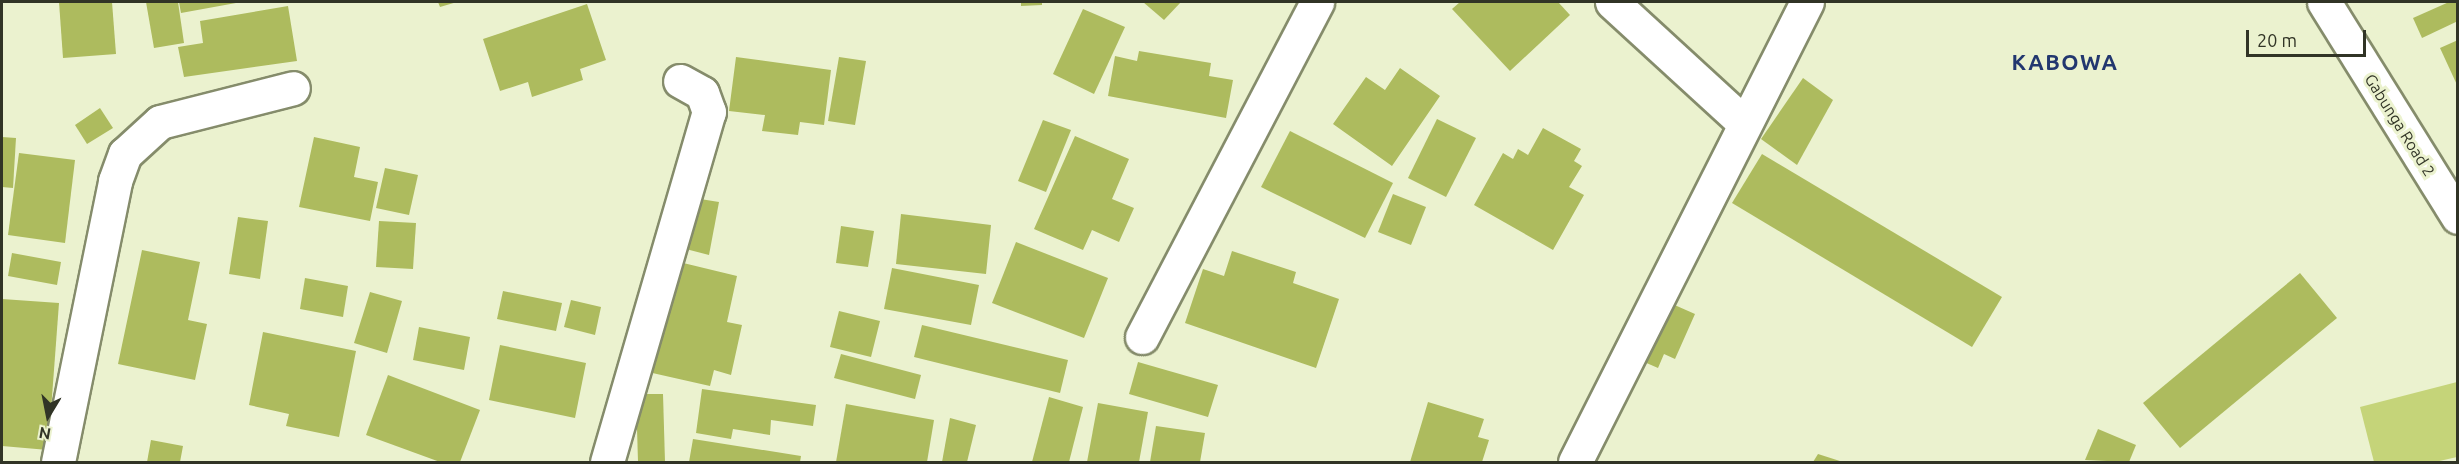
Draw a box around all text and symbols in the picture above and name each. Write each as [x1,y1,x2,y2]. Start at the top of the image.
scale bar [2249,18,2369,56]
text: 20 m [2257,30,2297,50]
district label: KABOWA [2012,49,2118,75]
street label: Gabunga Road 2 [2361,70,2439,180]
north arrow [18,386,78,446]
text: N [37,424,52,444]

